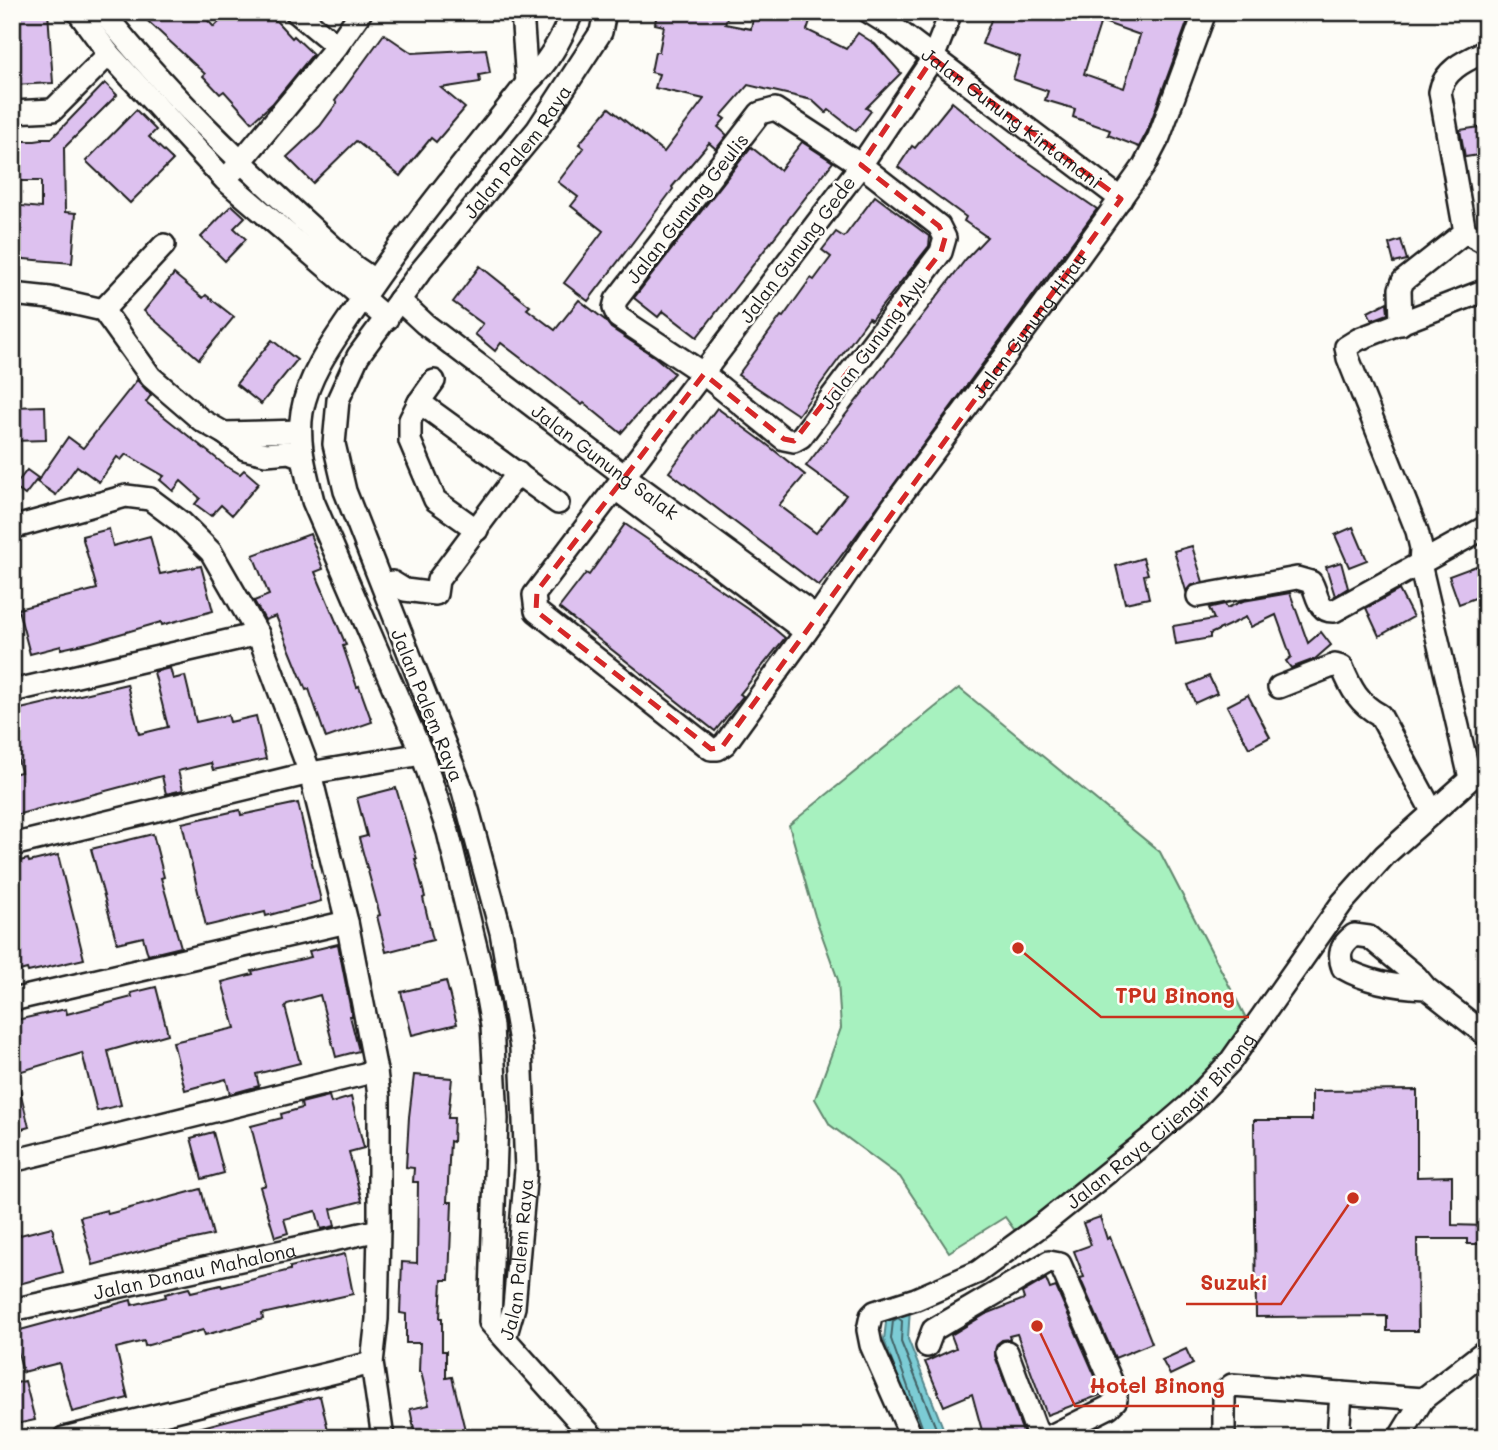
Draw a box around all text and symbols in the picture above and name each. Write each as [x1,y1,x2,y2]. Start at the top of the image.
street label: Jalan Gunung Kintamani [917,41,1108,193]
street label: Jalan Palem Raya [457,80,576,223]
street label: Jalan Gunung Geulis [620,128,754,288]
street label: Jalan Gunung Gede [733,170,861,328]
street label: Jalan Gunung Hijau [966,246,1091,403]
street label: Jalan Gunung Ayu [814,270,932,414]
street label: Jalan Gunung Salak [527,397,684,524]
street label: Jalan Palem Raya [386,625,470,785]
callout: TPU Binong [1101,975,1249,1017]
text: TPU Binong [1115,981,1235,1008]
street label: Jalan Raya Cijengir Binong [1060,1028,1259,1214]
street label: Jalan Palem Raya [493,1177,538,1343]
street label: Jalan Danau Mahalona [91,1236,299,1304]
callout: Suzuki [1186,1262,1281,1304]
text: Suzuki [1200,1268,1268,1295]
callout: Hotel Binong [1075,1364,1239,1406]
text: Hotel Binong [1089,1371,1225,1398]

